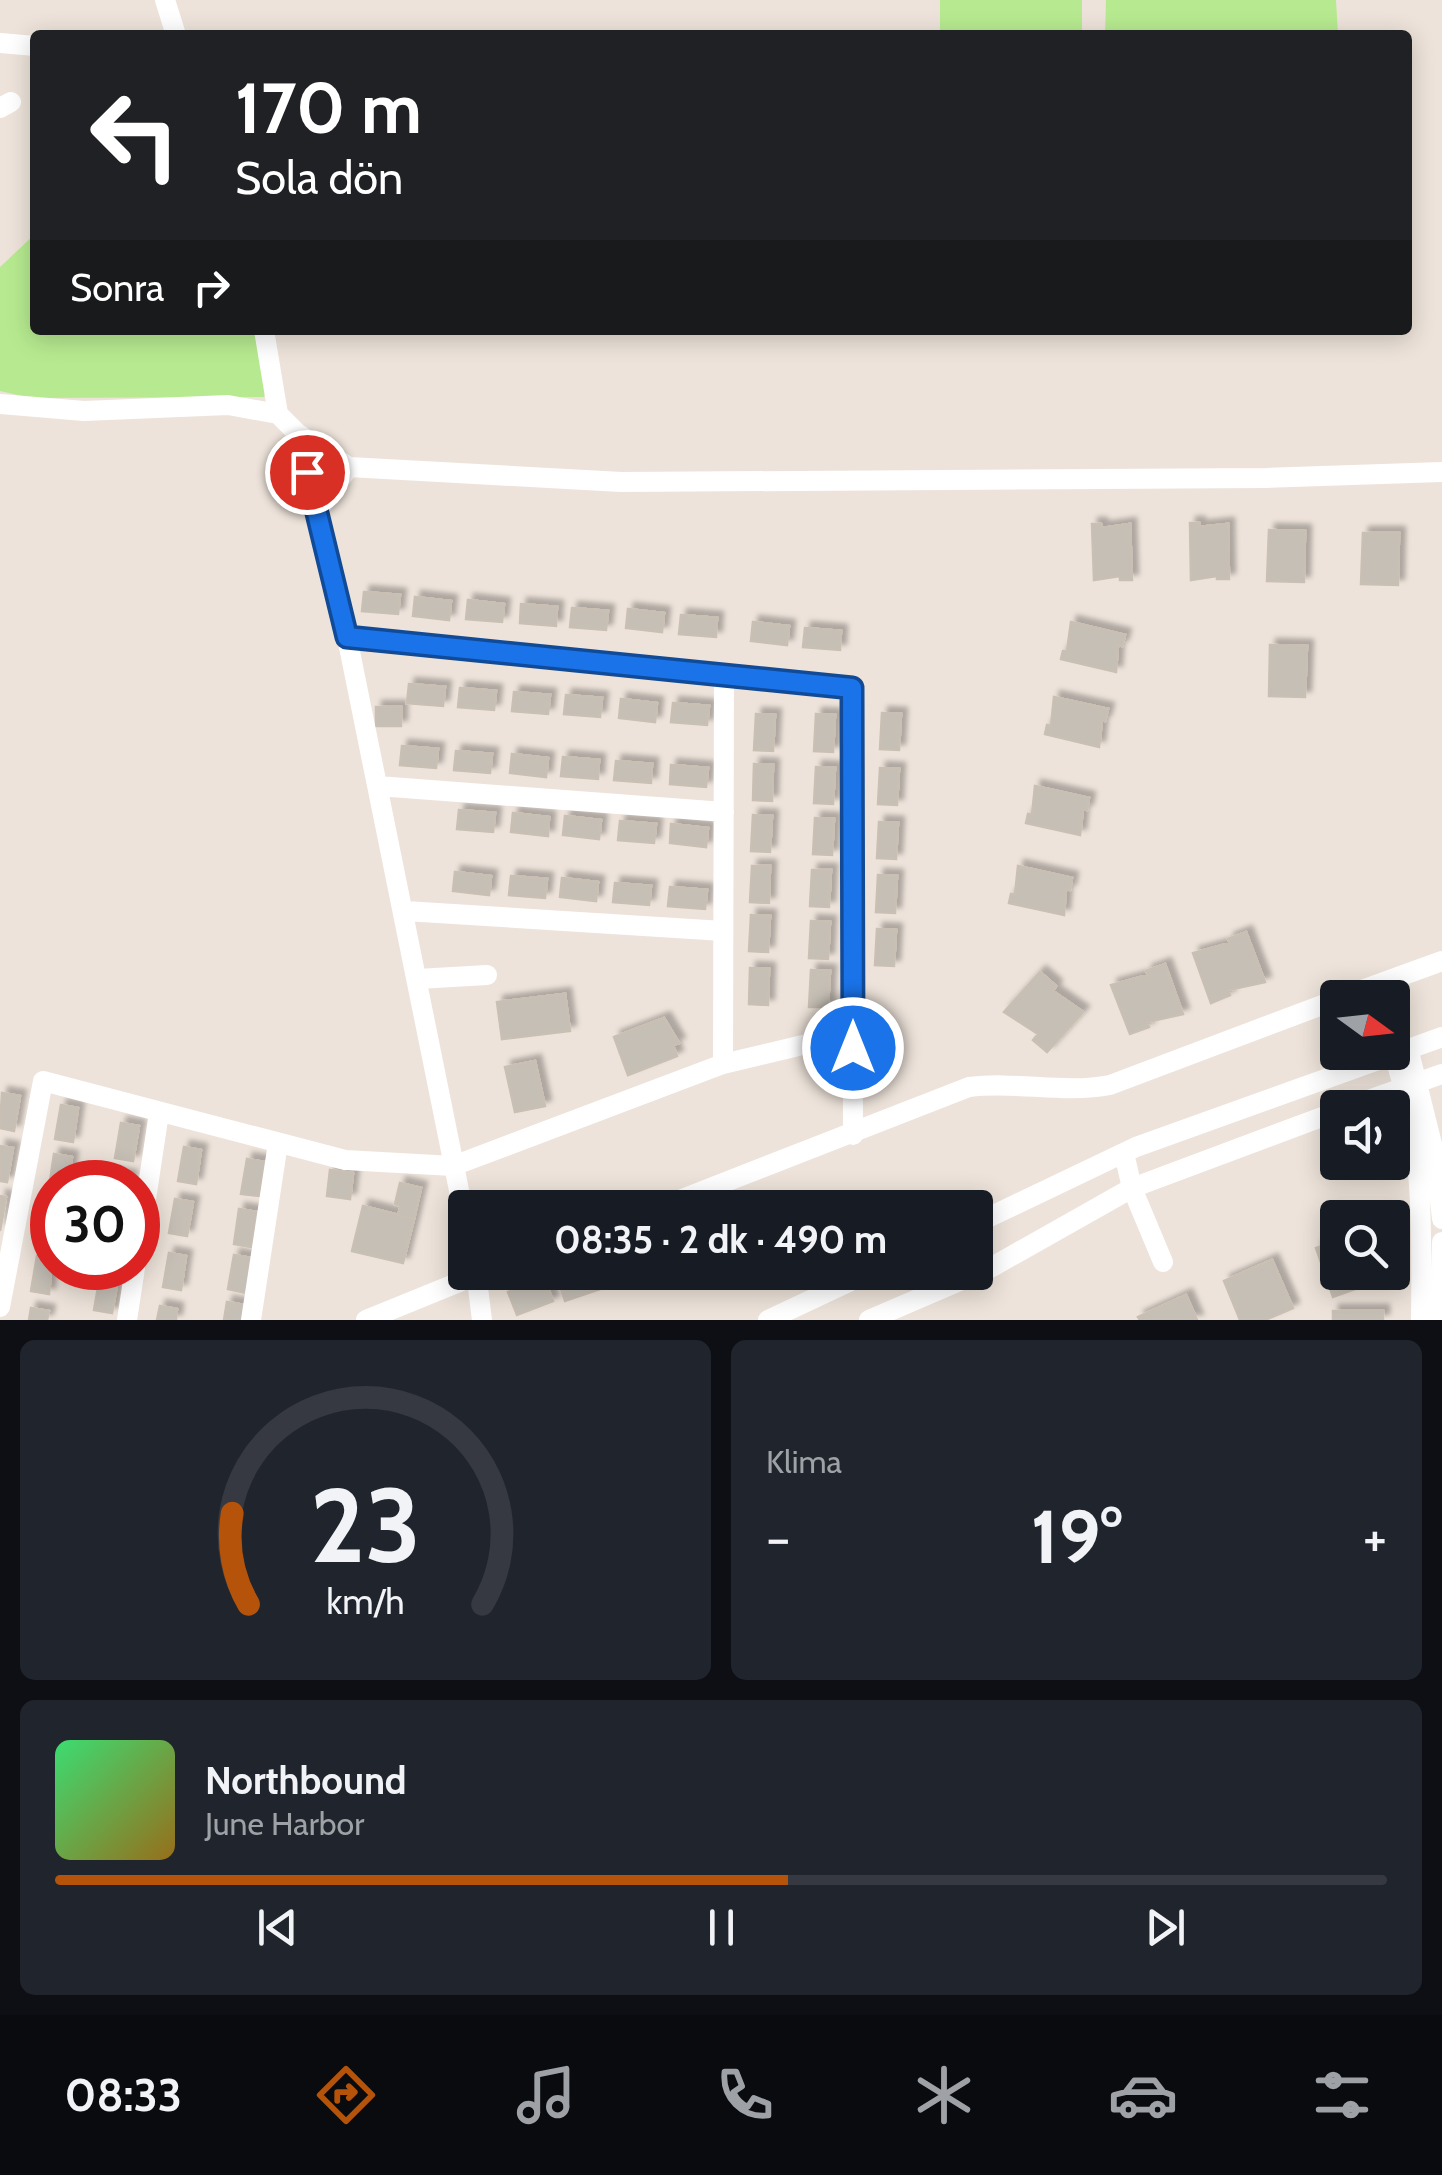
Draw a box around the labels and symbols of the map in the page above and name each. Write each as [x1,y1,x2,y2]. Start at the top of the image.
pin [265,430,350,515]
north arrow [1320,980,1410,1070]
position arrow [801,996,905,1100]
speed limit sign: 30 [30,1160,160,1290]

